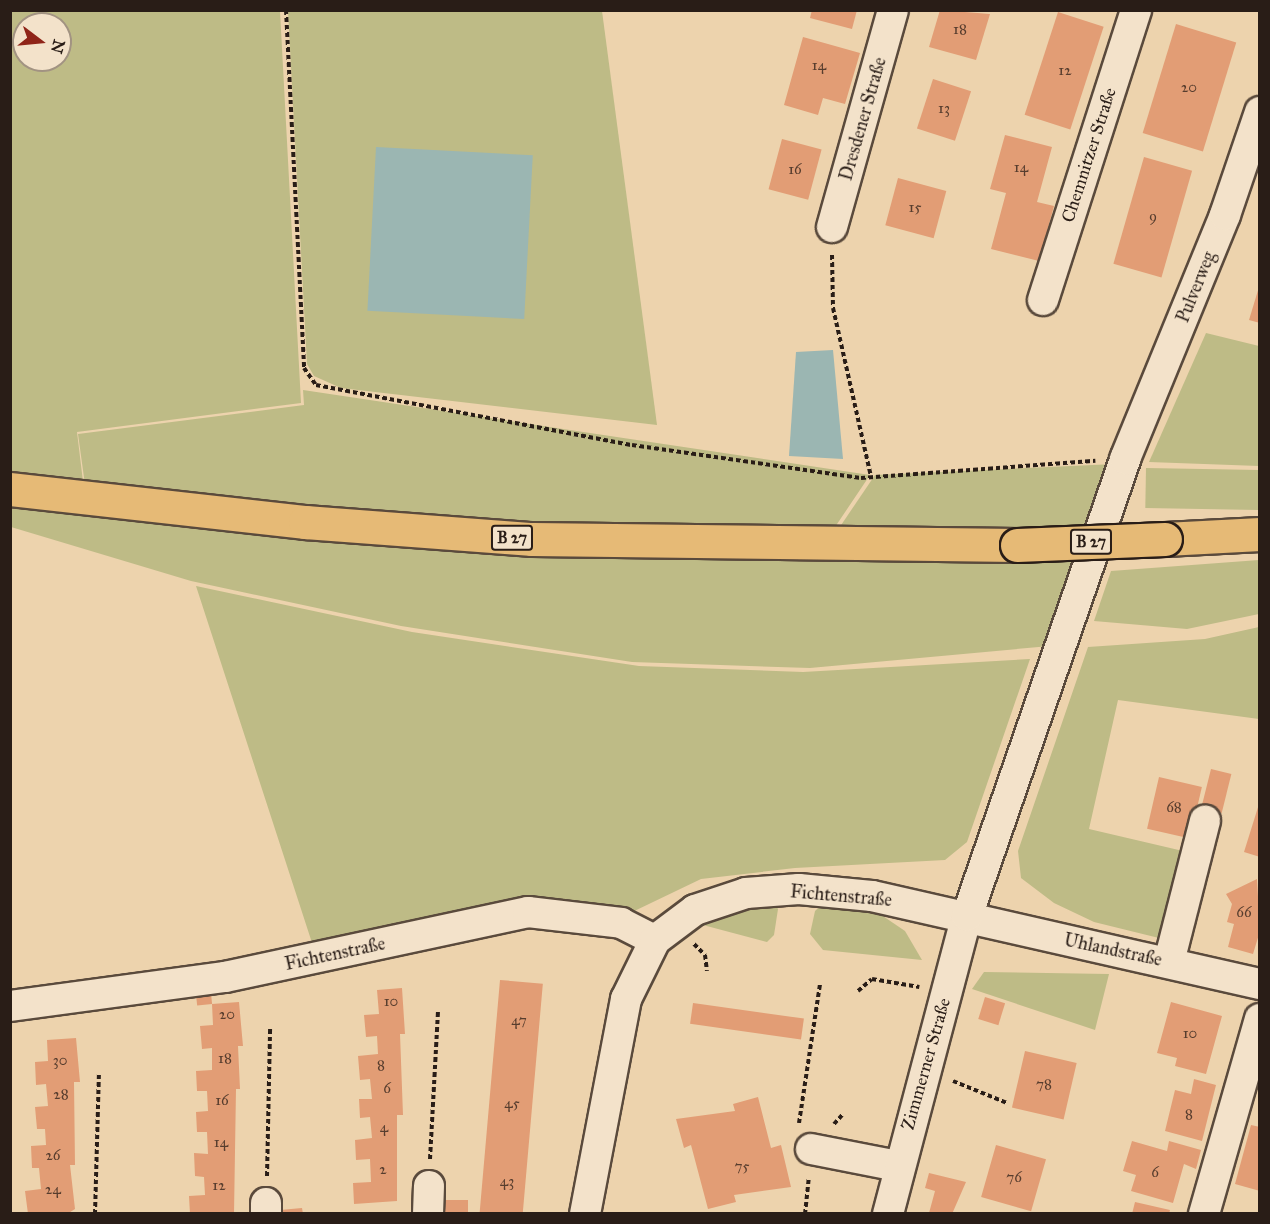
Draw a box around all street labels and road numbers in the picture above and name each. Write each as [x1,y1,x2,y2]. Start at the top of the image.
street label: Dresdener Straße [835,55,891,183]
street label: Chemnitzer Straße [1057,85,1121,225]
street label: Pulverweg [1172,248,1220,326]
road number: B 27 [490,525,534,551]
road number: B 27 [1068,529,1114,555]
street label: Fichtenstraße [789,881,893,911]
street label: Uhlandstraße [1062,929,1164,971]
street label: Fichtenstraße [283,933,387,975]
street label: Zimmerner Straße [897,995,955,1133]

